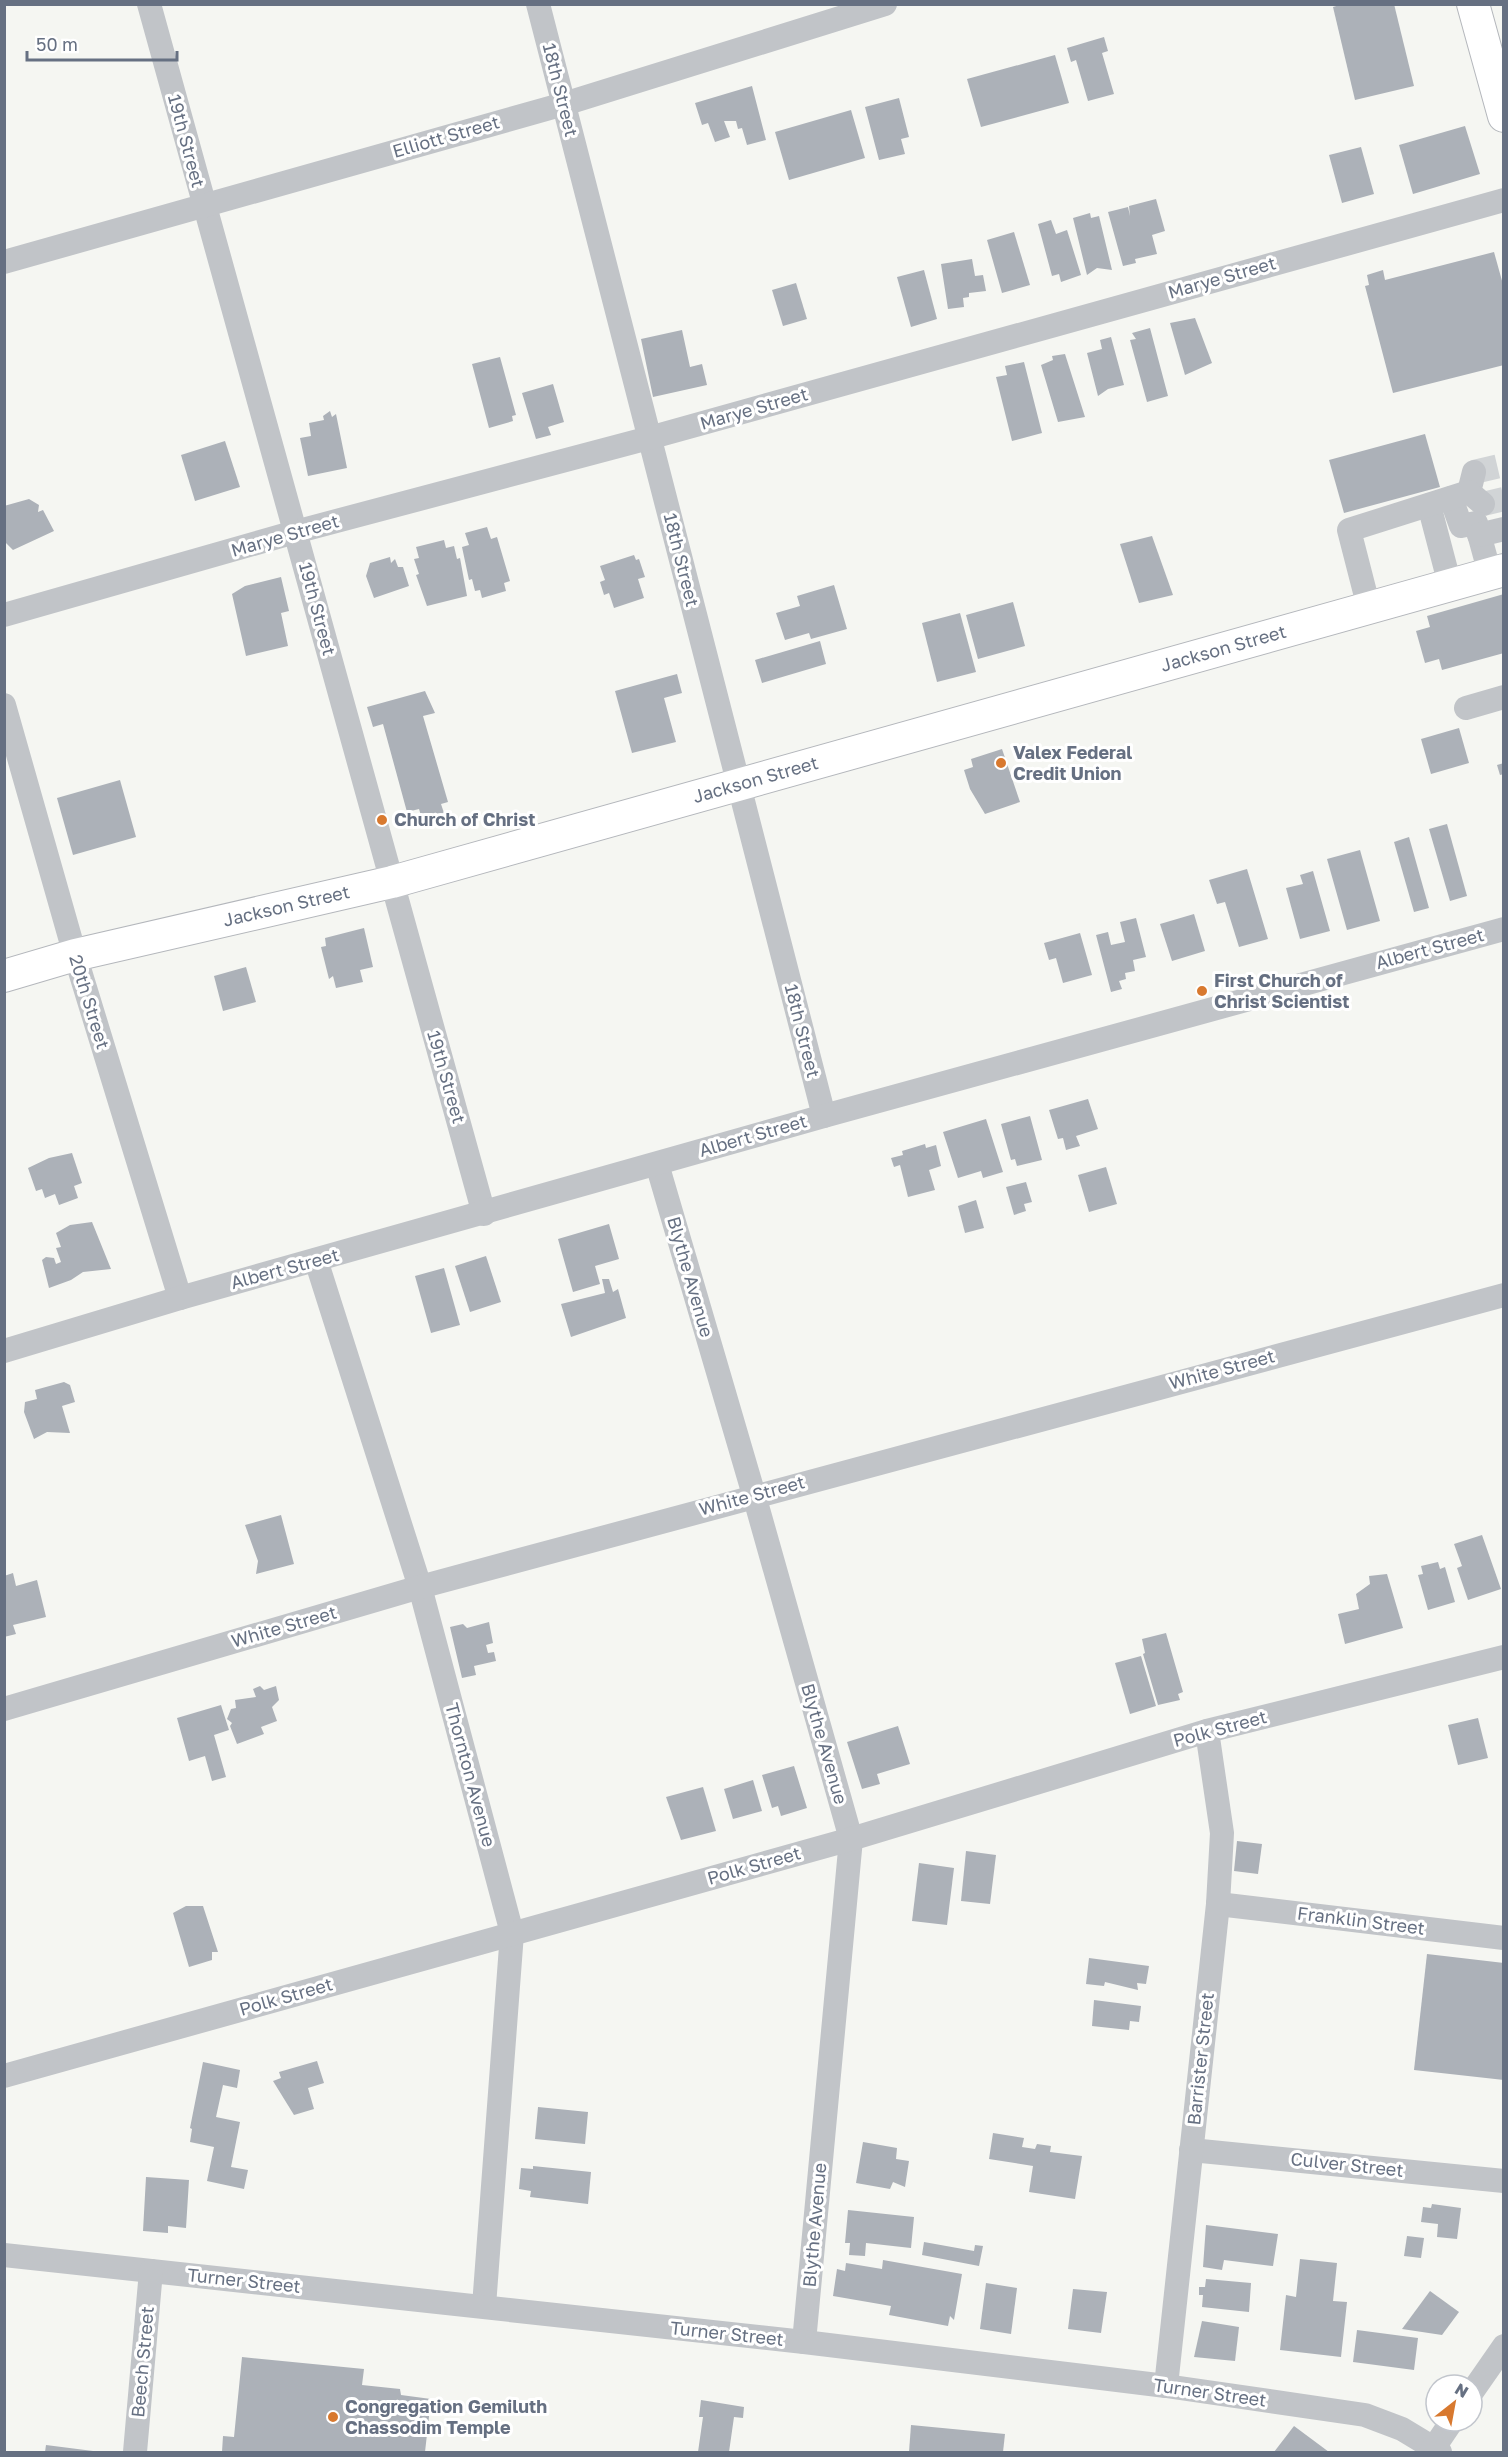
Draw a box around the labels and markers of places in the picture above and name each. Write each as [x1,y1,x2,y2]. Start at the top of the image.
place label: Valex Federal Credit Union [1013,741,1132,784]
marker: Valex Federal Credit Union [994,756,1008,770]
place label: Church of Christ [394,808,535,830]
marker: Church of Christ [375,813,389,827]
place label: First Church of Christ Scientist [1214,969,1350,1012]
marker: First Church of Christ Scientist [1195,984,1209,998]
place label: Congregation Gemiluth Chassodim Temple [345,2395,547,2438]
marker: Congregation Gemiluth Chassodim Temple [326,2410,340,2424]

